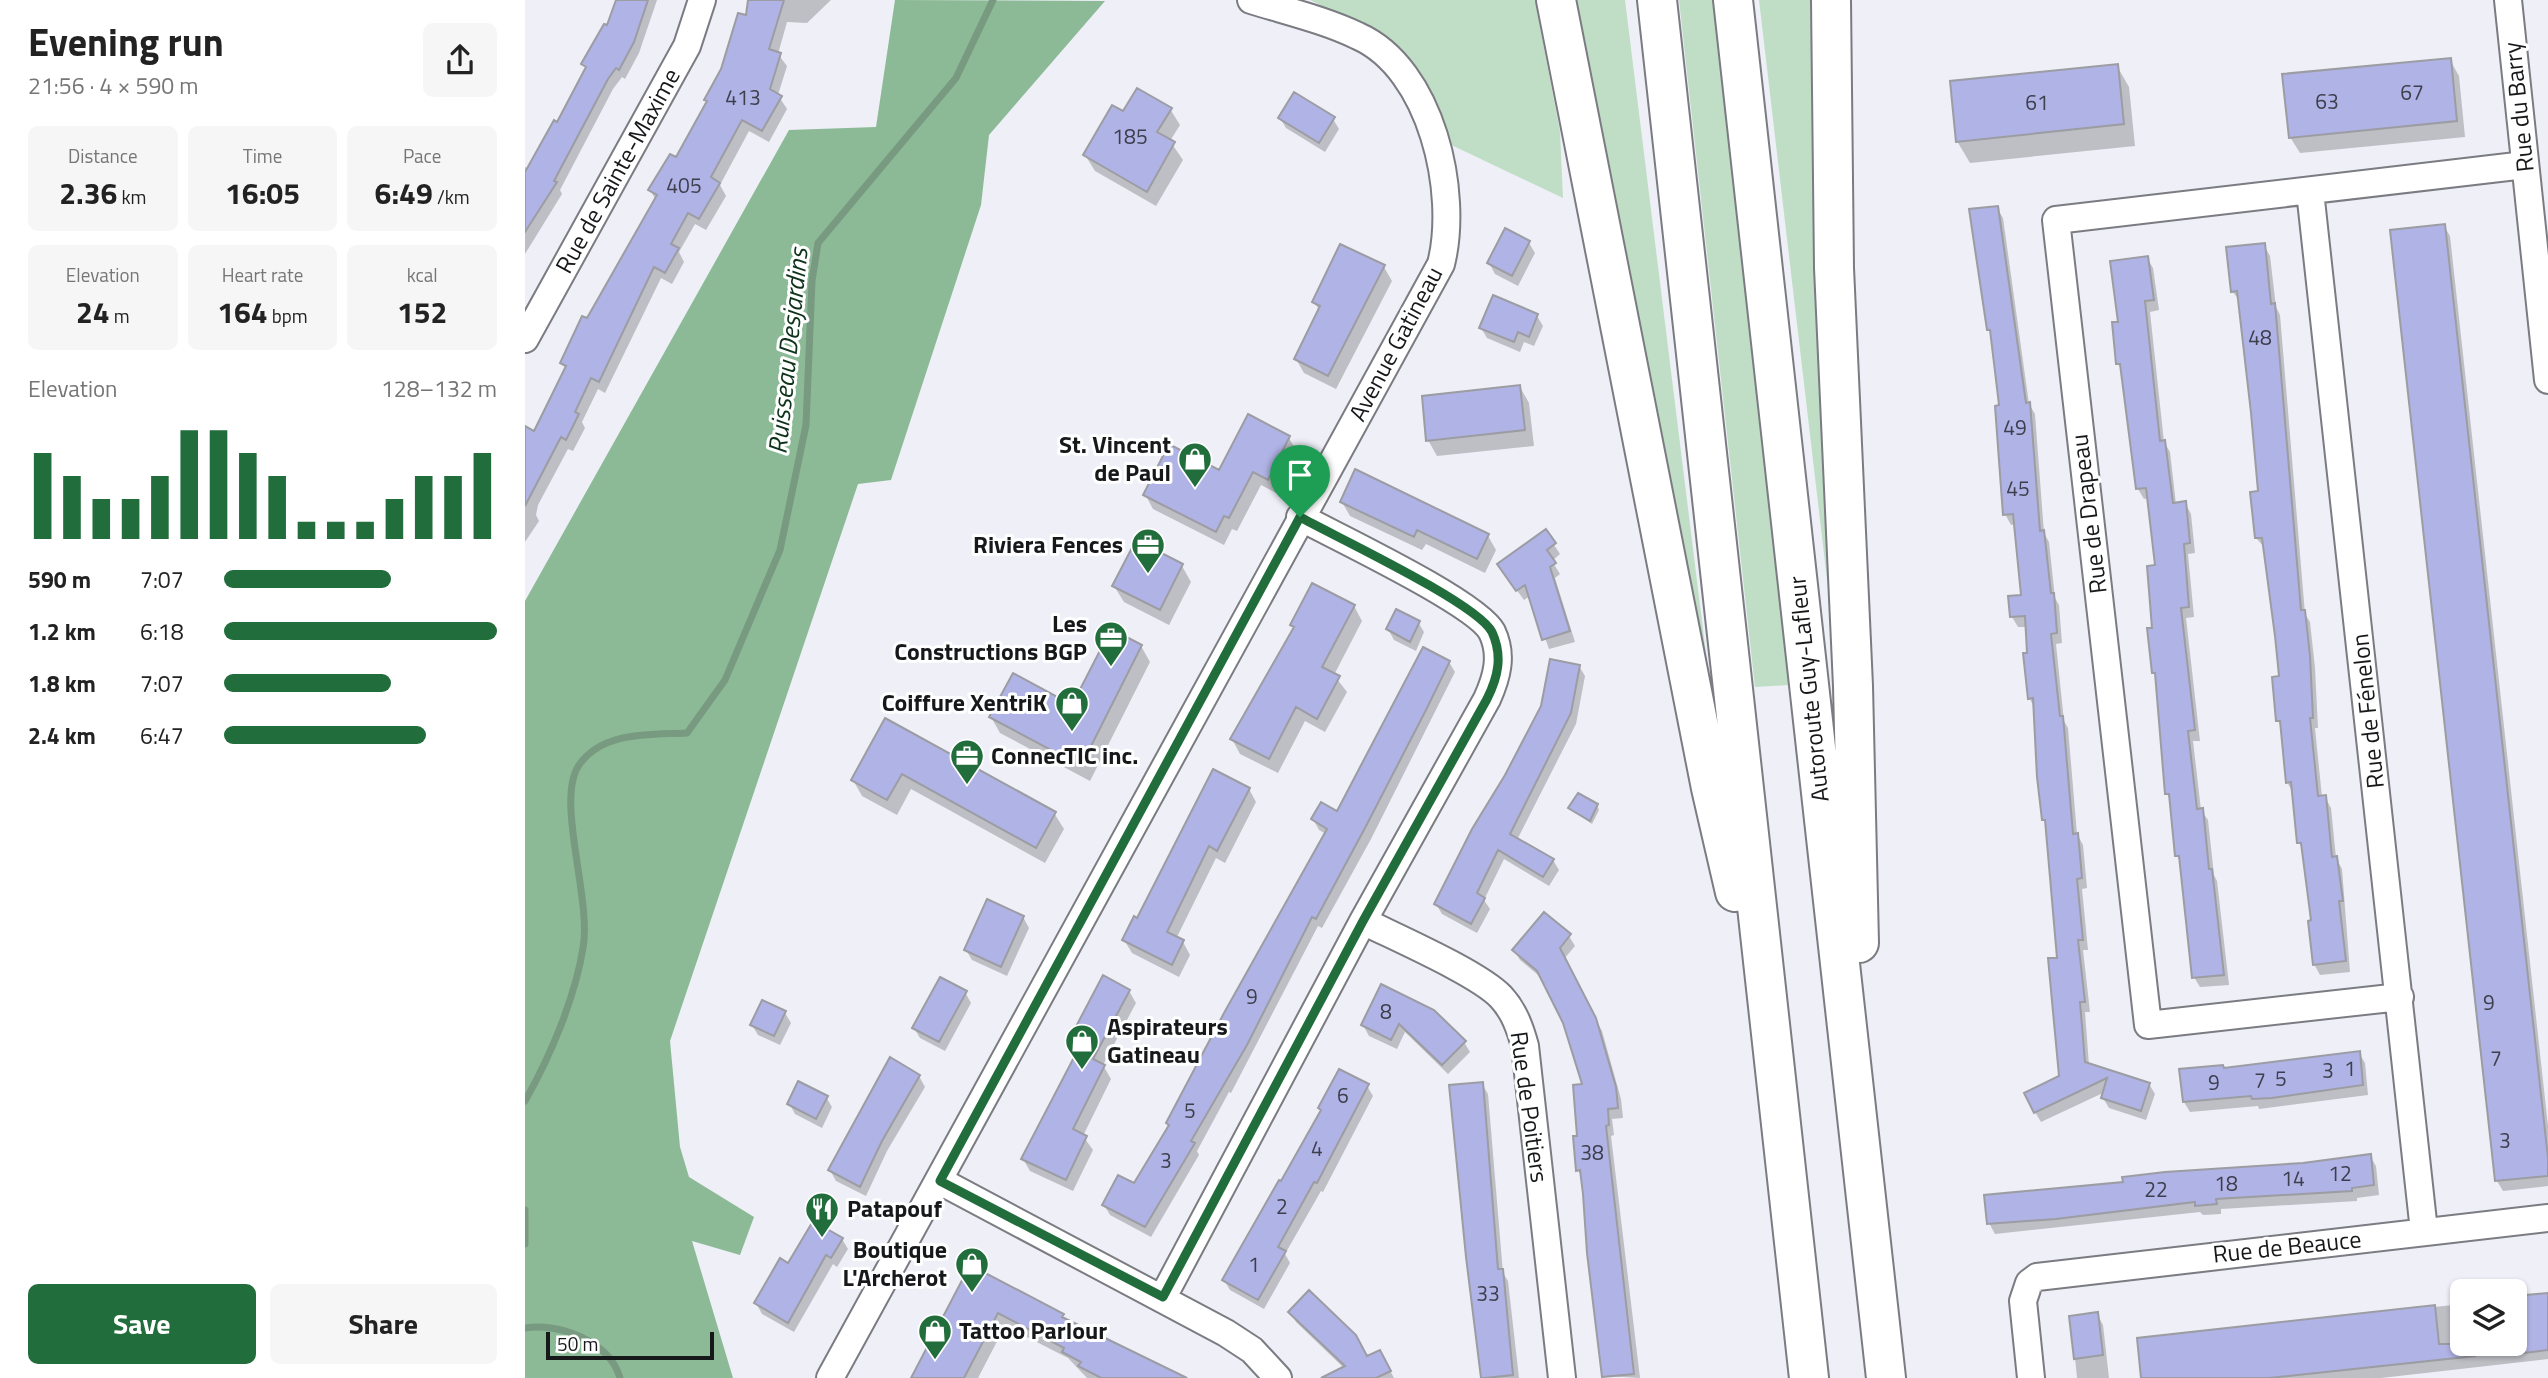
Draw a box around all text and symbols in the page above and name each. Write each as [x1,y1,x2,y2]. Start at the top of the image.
text: Evening run [28,13,224,71]
button: share [423,23,497,97]
street label: Rue du Barry [2493,40,2543,174]
street label: Rue de Sainte-Maxime [546,61,689,280]
text: 21:56 · 4 × 590 m [28,68,198,103]
house number: 67 [2400,76,2424,108]
house number: 413 [725,81,761,113]
house number: 63 [2315,85,2339,117]
house number: 61 [2025,86,2049,118]
house number: 185 [1112,120,1148,152]
text: Distance [68,141,138,170]
text: Time [243,141,282,170]
text: Pace [403,141,441,170]
house number: 405 [666,169,702,201]
text: 2.36 [59,170,117,216]
text: 16:05 [225,170,300,216]
text: 6:49 [375,170,433,216]
text: km [117,182,146,211]
text: /km [433,182,470,211]
water label: Ruisseau Desjardins [757,244,818,456]
text: Elevation [66,260,140,289]
text: Heart rate [222,260,303,289]
text: kcal [407,260,438,289]
street label: Avenue Gatineau [1339,260,1451,427]
text: 24 [76,289,110,335]
text: 164 [217,289,268,335]
text: 152 [397,289,447,335]
text: m [110,301,130,330]
text: bpm [268,301,308,330]
house number: 48 [2248,321,2272,353]
text: Elevation [28,371,117,406]
text: 128–132 m [381,371,497,406]
house number: 49 [2003,411,2027,443]
place label: St. Vincent de Paul [1059,426,1171,490]
street label: Rue de Drapeau [2060,432,2116,596]
shop icon: St. Vincent de Paul [1176,440,1214,489]
pin [1270,445,1330,517]
icon: arrive [1281,456,1319,494]
house number: 45 [2006,472,2030,504]
place label: Riviera Fences [973,526,1123,562]
office icon: Riviera Fences [1129,526,1167,575]
text: 590 m [28,562,91,597]
text: 7:07 [140,562,184,597]
street label: Autoroute Guy-Lafleur [1778,574,1838,804]
place label: Les Constructions BGP [894,605,1087,669]
text: 1.2 km [28,614,96,649]
text: 6:18 [140,614,184,649]
office icon: Les Constructions BGP [1092,619,1130,668]
street label: Rue de Fénelon [2341,632,2393,790]
text: 1.8 km [28,666,96,701]
text: 7:07 [140,666,184,701]
place label: Coiffure XentriK [882,684,1047,720]
shop icon: Coiffure XentriK [1053,684,1091,733]
text: 2.4 km [28,718,96,753]
text: 6:47 [140,718,184,753]
office icon: ConnecTIC inc. [948,737,986,786]
place label: ConnecTIC inc. [991,737,1138,773]
house number: 9 [1246,980,1258,1012]
house number: 9 [2483,986,2495,1018]
house number: 8 [1380,995,1392,1027]
place label: Aspirateurs Gatineau [1107,1008,1228,1072]
shop icon: Aspirateurs Gatineau [1063,1022,1101,1071]
street label: Rue de Poitiers [1502,1029,1558,1185]
house number: 7 [2490,1042,2502,1074]
house number: 1 [2344,1052,2356,1084]
house number: 3 [2322,1054,2334,1086]
house number: 5 [2275,1062,2287,1094]
house number: 7 [2254,1064,2266,1096]
house number: 9 [2208,1066,2220,1098]
house number: 6 [1337,1079,1349,1111]
house number: 5 [1184,1094,1196,1126]
house number: 3 [2499,1124,2511,1156]
house number: 4 [1311,1132,1323,1164]
house number: 38 [1580,1136,1604,1168]
house number: 3 [1160,1144,1172,1176]
house number: 12 [2328,1157,2352,1189]
house number: 14 [2281,1162,2305,1194]
house number: 18 [2214,1167,2238,1199]
house number: 22 [2144,1173,2168,1205]
restaurant icon: Patapouf [803,1190,841,1239]
place label: Patapouf [847,1190,942,1226]
house number: 2 [1276,1190,1288,1222]
street label: Rue de Beauce [2211,1220,2363,1272]
place label: Boutique L'Archerot [842,1231,947,1295]
shop icon: Boutique L'Archerot [953,1245,991,1294]
house number: 1 [1248,1248,1260,1280]
house number: 33 [1476,1277,1500,1309]
map controls [2450,1279,2527,1356]
button: layers [2450,1279,2527,1356]
button: Save [28,1284,256,1364]
button: Share [270,1284,497,1364]
shop icon: Tattoo Parlour [916,1312,954,1361]
place label: Tattoo Parlour [959,1312,1107,1348]
scale bar [546,1329,714,1361]
text: 50 m [557,1329,598,1358]

